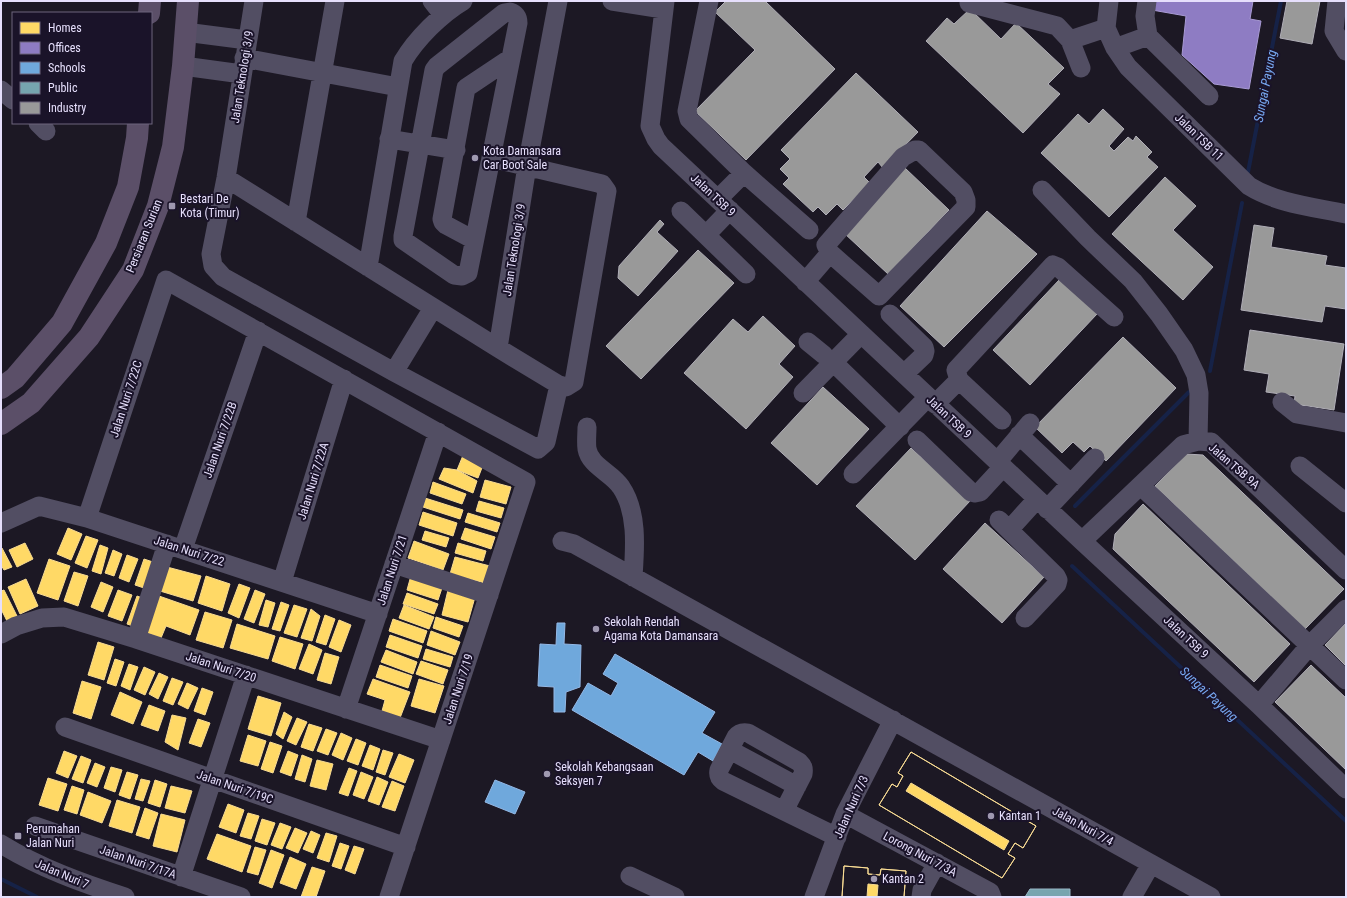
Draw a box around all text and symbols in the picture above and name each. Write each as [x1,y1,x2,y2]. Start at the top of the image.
legend [12,12,152,124]
text: Homes [48,21,82,35]
street label: Jalan Teknologi 3/9 [228,30,256,124]
text: Offices [48,41,81,55]
water label: Sungai Payung [1251,49,1279,123]
text: Schools [48,61,86,75]
text: Public [48,81,78,95]
text: Industry [48,101,86,115]
street label: Jalan TSB 11 [1172,110,1226,164]
place label: Kota Damansara Car Boot Sale [483,144,561,172]
marker: Kota Damansara Car Boot Sale [470,153,480,163]
street label: Jalan TSB 9 [688,171,738,219]
place label: Bestari De Kota (Timur) [180,192,240,220]
street label: Persiaran Surian [123,197,165,275]
marker: Bestari De Kota (Timur) [167,201,177,211]
street label: Jalan Teknologi 3/9 [500,203,528,297]
street label: Jalan Nuri 7/22C [107,359,145,439]
street label: Jalan TSB 9 [924,393,974,441]
street label: Jalan Nuri 7/22B [200,400,240,480]
street label: Jalan TSB 9A [1206,440,1262,492]
street label: Jalan Nuri 7/22A [295,441,331,521]
street label: Jalan Nuri 7/22 [152,533,226,569]
street label: Jalan Nuri 7/21 [374,533,410,607]
street label: Jalan TSB 9 [1161,613,1211,661]
place label: Sekolah Rendah Agama Kota Damansara [604,615,718,643]
marker: Sekolah Rendah Agama Kota Damansara [591,624,601,634]
street label: Jalan Nuri 7/20 [184,649,258,685]
street label: Jalan Nuri 7/19 [440,652,476,726]
water label: Sungai Payung [1177,663,1241,725]
place label: Sekolah Kebangsaan Seksyen 7 [555,760,654,788]
street label: Jalan Nuri 7/19C [195,767,275,807]
marker: Sekolah Kebangsaan Seksyen 7 [542,769,552,779]
street label: Jalan Nuri 7/3 [831,773,871,841]
street label: Jalan Nuri 7/4 [1050,804,1116,848]
place label: Kantan 1 [999,809,1041,823]
marker: Kantan 1 [986,811,996,821]
place label: Perumahan Jalan Nuri [26,822,80,850]
street label: Lorong Nuri 7/3A [881,829,959,879]
marker: Perumahan Jalan Nuri [13,831,23,841]
street label: Jalan Nuri 7/17A [98,842,178,882]
street label: Jalan Nuri 7 [33,856,91,892]
place label: Kantan 2 [882,872,924,886]
marker: Kantan 2 [869,874,879,884]

